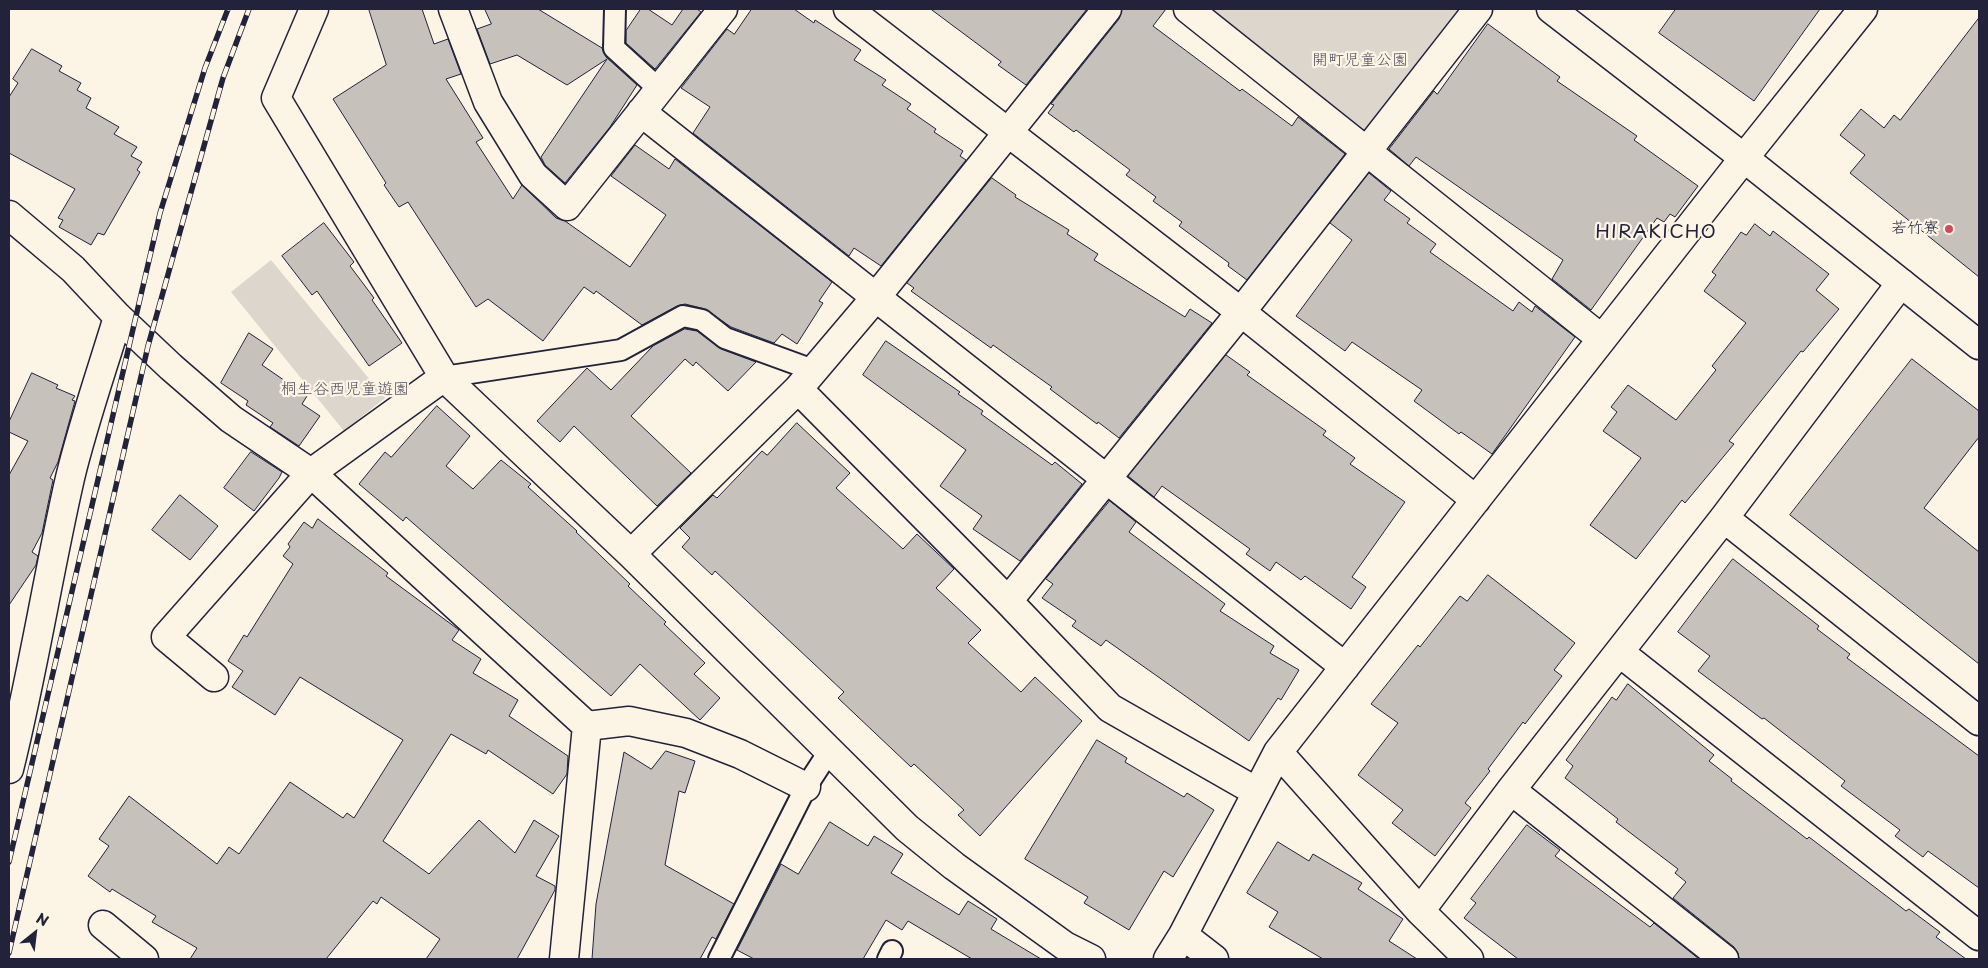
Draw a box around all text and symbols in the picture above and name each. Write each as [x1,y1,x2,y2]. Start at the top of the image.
park label: 開町児童公園 [1312,51,1408,71]
place label: 若竹寮 [1891,219,1939,239]
district label: HIRAKICHO [1595,222,1717,244]
marker: 若竹寮 [1943,223,1955,235]
park label: 桐生谷西児童遊園 [281,380,409,400]
north arrow [10,908,60,958]
text: N [33,908,52,931]

